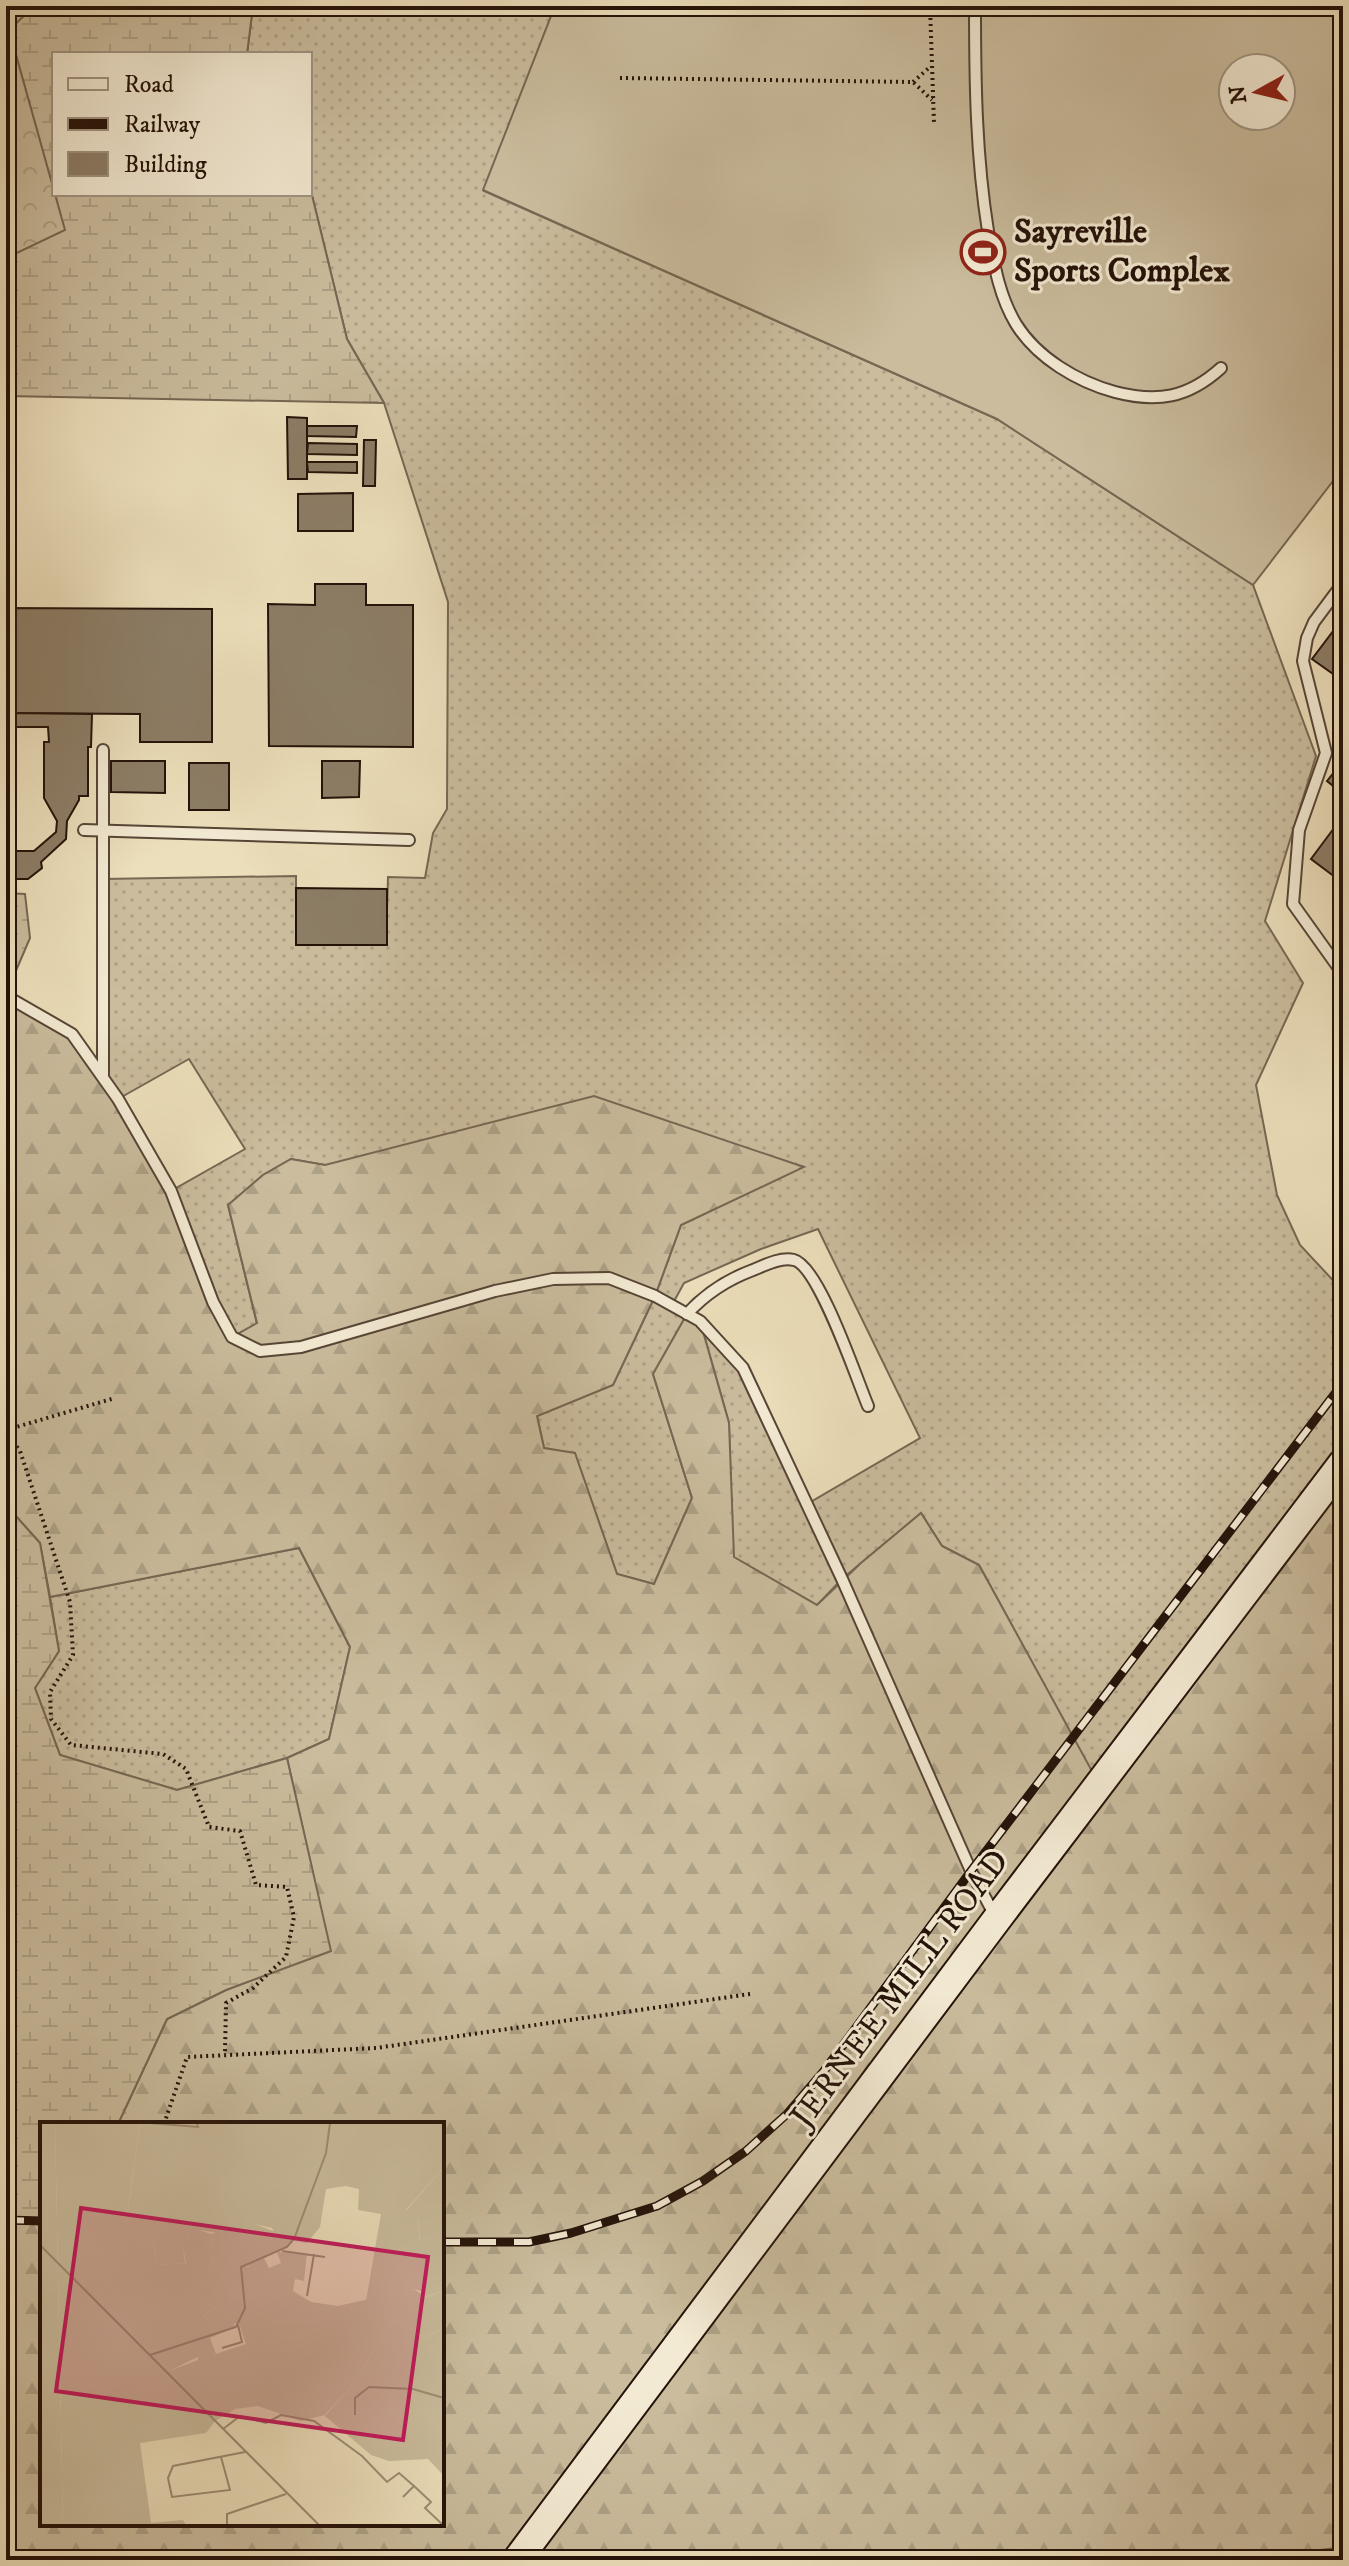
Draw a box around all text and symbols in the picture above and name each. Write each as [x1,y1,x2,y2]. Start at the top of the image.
legend [52,52,312,196]
north arrow [1217,52,1297,132]
text: Road [124,70,174,100]
text: N [1224,84,1253,105]
text: Railway [124,110,201,140]
text: Building [124,150,207,180]
place label: Sayreville Sports Complex [1014,211,1230,292]
sports icon: Sayreville Sports Complex [959,228,1007,276]
street label: JERNEE MILL ROAD [780,1841,1019,2139]
inset map [40,2122,444,2526]

